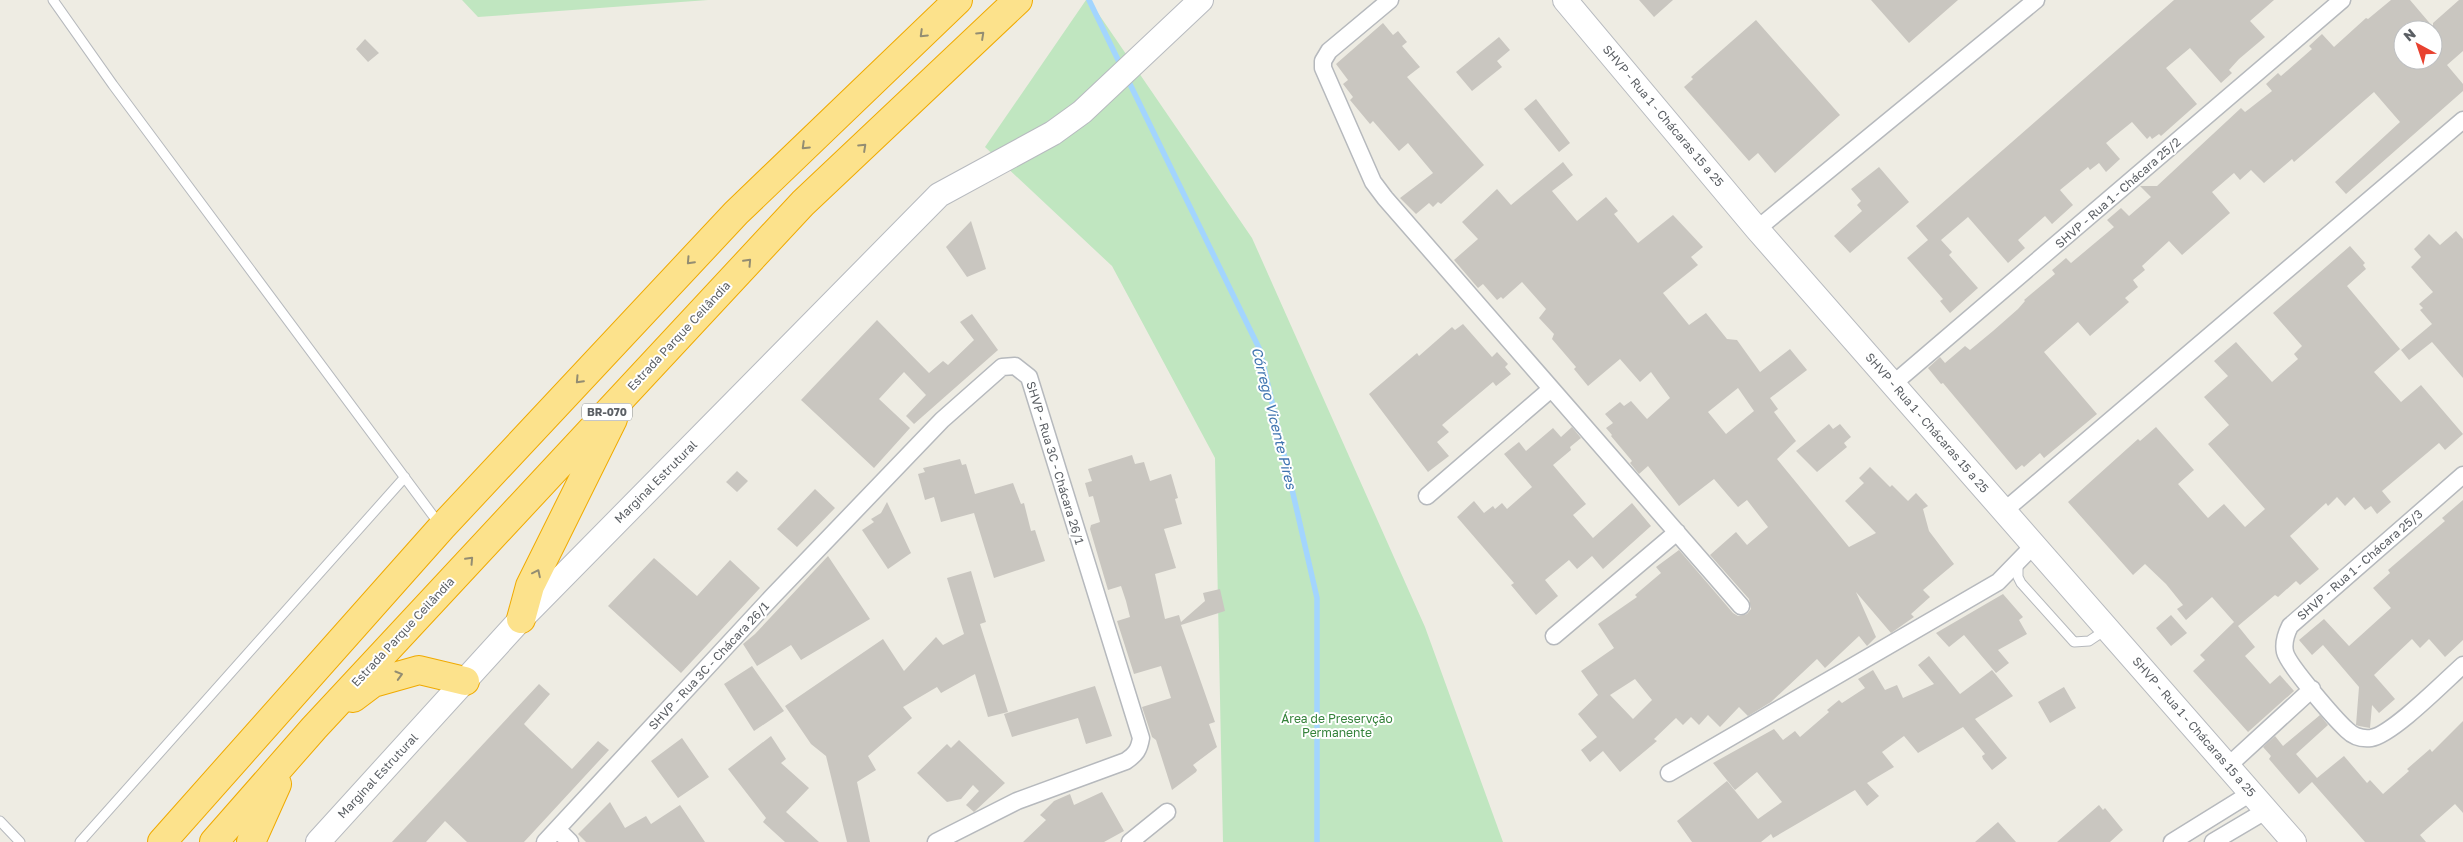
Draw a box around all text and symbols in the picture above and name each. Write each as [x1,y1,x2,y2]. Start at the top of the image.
north arrow [2393,20,2443,70]
text: N [2400,25,2419,45]
one-way arrow [919,28,928,37]
one-way arrow [975,32,984,41]
street label: SHVP - Rua 1 - Chácaras 15 a 25 [1600,42,1727,190]
street label: SHVP - Rua 1 - Chácara 25/2 [2052,134,2183,251]
one-way arrow [802,140,811,149]
one-way arrow [857,144,866,153]
one-way arrow [687,255,696,264]
one-way arrow [742,258,751,267]
street label: Estrada Parque Ceilândia [624,278,733,394]
water label: Córrego Vicente Pires [1249,345,1300,491]
street label: SHVP - Rua 1 - Chácaras 15 a 25 [1863,350,1992,496]
one-way arrow [576,374,585,383]
street label: SHVP - Rua 3C - Chácara 26/1 [1023,379,1088,546]
road number: BR-070 [582,404,632,421]
street label: Marginal Estrutural [611,437,700,526]
street label: SHVP - Rua 1 - Chácara 25/3 [2294,506,2425,623]
one-way arrow [464,556,473,565]
one-way arrow [531,569,541,578]
street label: Estrada Parque Ceilândia [348,574,457,690]
street label: SHVP - Rua 3C - Chácara 26/1 [645,598,772,733]
street label: SHVP - Rua 1 - Chácaras 15 a 25 [2130,654,2259,800]
one-way arrow [395,671,403,681]
park label: Área de Preservção Permanente [1281,711,1393,740]
street label: Marginal Estrutural [334,730,421,821]

